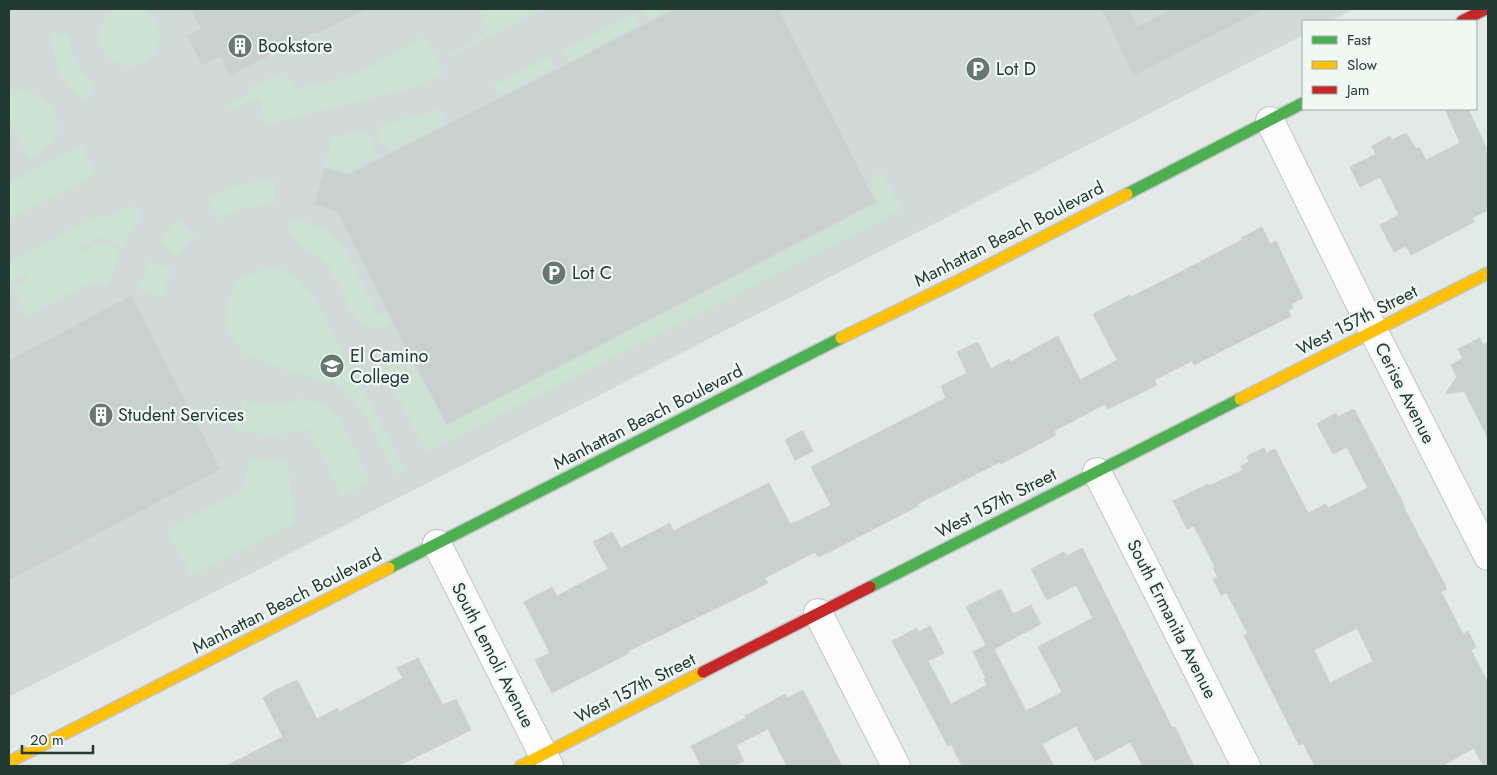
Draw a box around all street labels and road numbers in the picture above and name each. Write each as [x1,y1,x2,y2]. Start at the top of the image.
street label: Manhattan Beach Boulevard [910,175,1108,293]
street label: West 157th Street [1292,278,1423,362]
street label: Cerise Avenue [1368,338,1442,448]
street label: Manhattan Beach Boulevard [549,358,747,476]
street label: West 157th Street [931,461,1062,545]
street label: South Ermanita Avenue [1121,535,1223,703]
street label: Manhattan Beach Boulevard [188,542,386,660]
street label: South Lemoli Avenue [445,578,541,732]
street label: West 157th Street [570,646,701,730]

